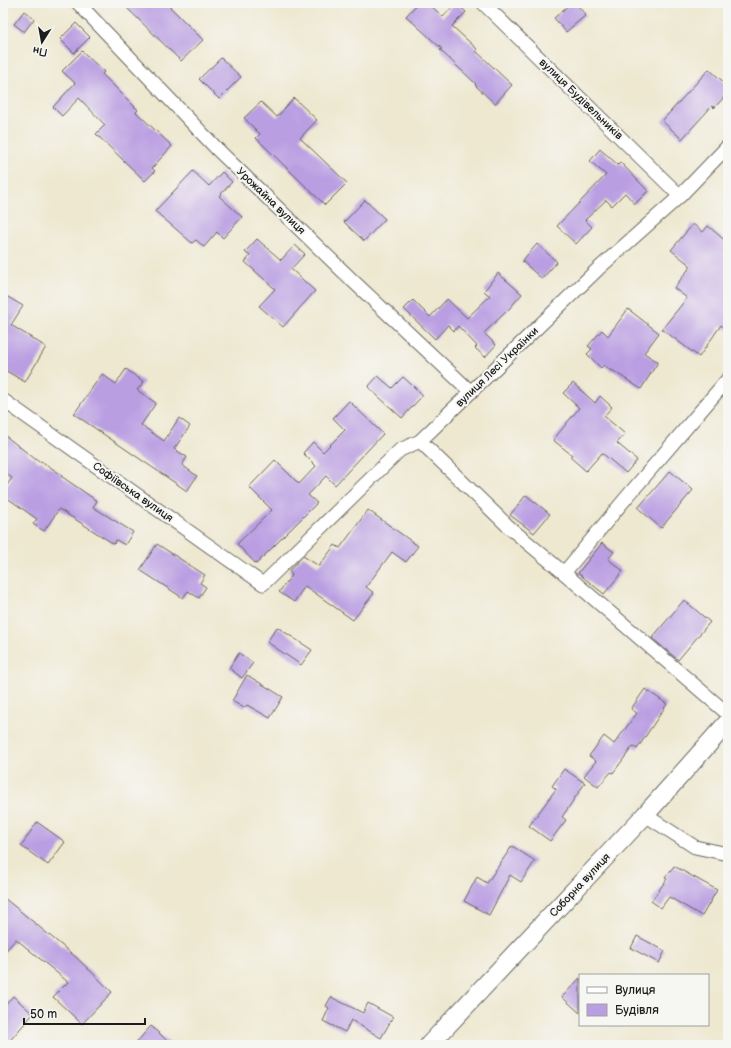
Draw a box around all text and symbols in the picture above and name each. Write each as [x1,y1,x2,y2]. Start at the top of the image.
north arrow [22,22,62,62]
text: Пн [32,44,49,59]
street label: вулиця Будівельників [537,56,626,142]
street label: Урожайна вулиця [234,165,308,237]
street label: вулиця Лесі Українки [453,324,541,410]
street label: Софіївська вулиця [90,459,176,525]
street label: Соборна вулиця [547,850,613,920]
legend [579,974,709,1026]
text: Вулиця [615,983,656,998]
scale bar [24,1000,145,1026]
text: Будівля [615,1003,659,1018]
text: 50 m [30,1007,57,1022]

